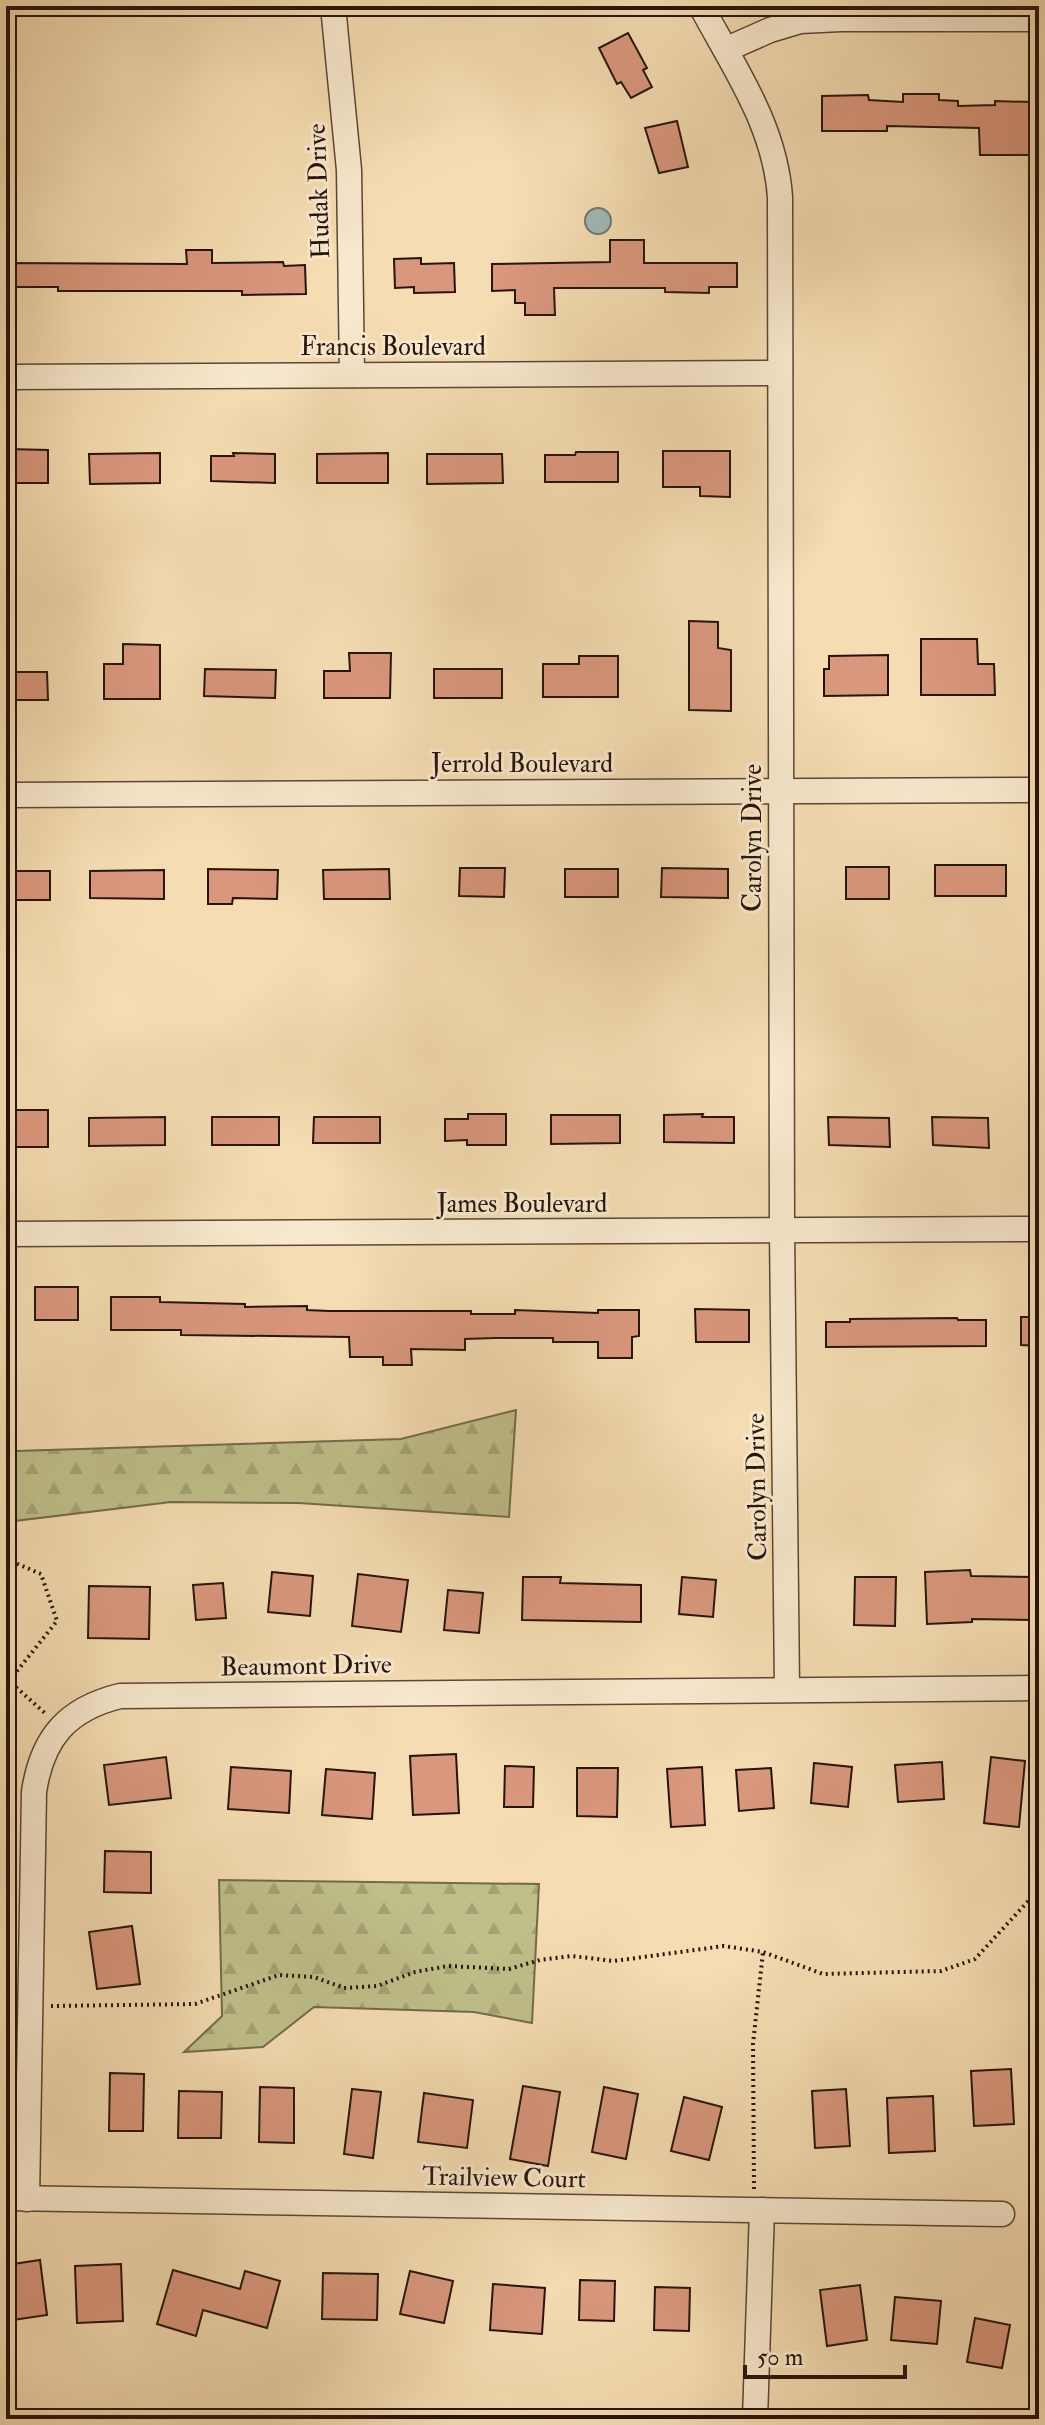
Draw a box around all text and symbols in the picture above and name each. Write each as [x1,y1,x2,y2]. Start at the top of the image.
street label: Hudak Drive [301,123,337,259]
street label: Francis Boulevard [300,331,486,363]
street label: Jerrold Boulevard [430,748,613,780]
street label: Carolyn Drive [737,764,769,912]
street label: James Boulevard [436,1188,607,1220]
street label: Carolyn Drive [740,1413,774,1561]
street label: Beaumont Drive [220,1649,392,1683]
street label: Trailview Court [422,2161,586,2195]
scale bar [745,2329,905,2379]
text: 50 m [757,2342,804,2373]

